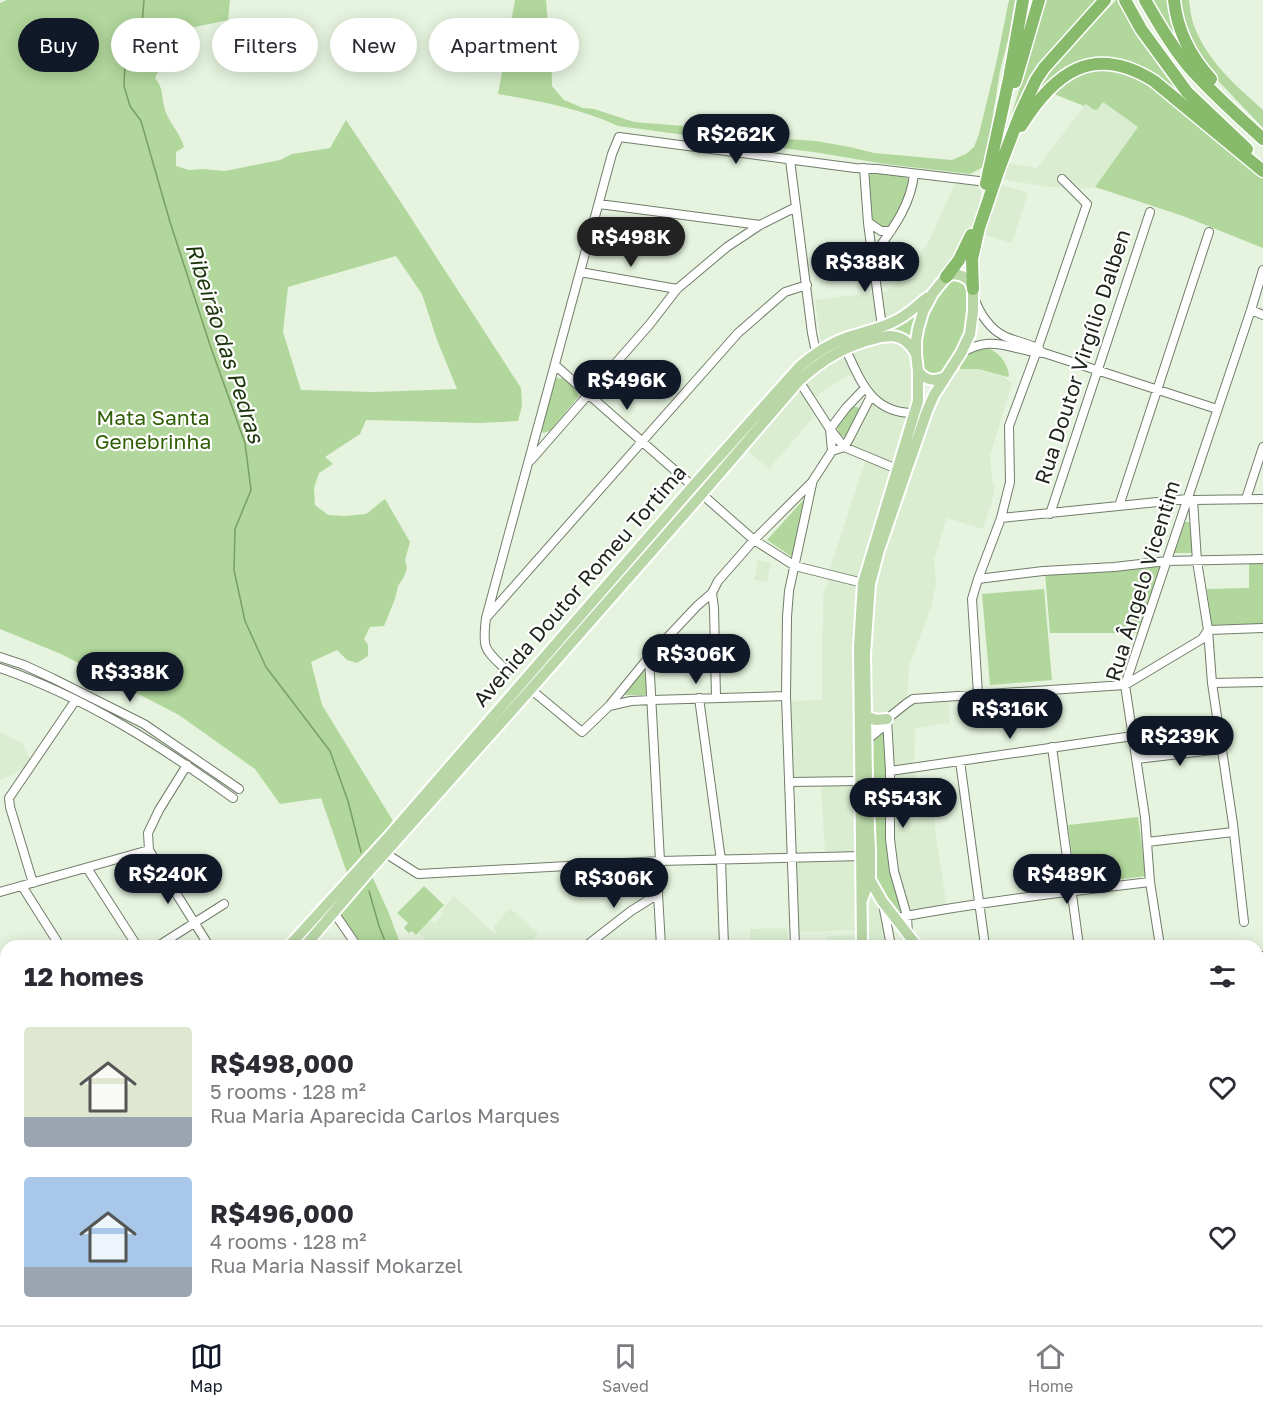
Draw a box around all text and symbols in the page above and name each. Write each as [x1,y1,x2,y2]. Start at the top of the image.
chip: Buy [18,18,99,72]
chip: Rent [111,18,200,72]
chip: Filters [212,18,318,72]
chip: New [330,18,417,72]
chip: Apartment [429,18,579,72]
pin: R$262K [687,114,785,165]
text: R$262K [697,121,775,145]
pin: R$498K [582,217,680,268]
text: R$498K [591,224,671,248]
street label: Rua Doutor Virgílio Dalben [1029,226,1136,487]
water label: Ribeirão das Pedras [180,239,271,447]
pin: R$388K [816,242,914,293]
text: R$388K [825,249,905,273]
pin: R$496K [578,360,676,411]
text: R$496K [587,367,667,391]
park label: Mata Santa Genebrinha [95,404,211,454]
street label: Avenida Doutor Romeu Tortima [467,459,691,711]
street label: Rua Ângelo Vicentim [1099,477,1185,684]
pin: R$306K [647,634,745,685]
text: R$306K [656,641,736,665]
pin: R$338K [81,652,179,703]
text: R$338K [91,659,170,683]
pin: R$316K [961,689,1059,740]
text: R$316K [972,696,1049,720]
pin: R$239K [1131,716,1229,767]
text: R$239K [1141,723,1219,747]
pin: R$543K [854,778,952,829]
text: R$543K [864,785,942,809]
pin: R$240K [119,854,217,905]
pin: R$489K [1018,854,1116,905]
pin: R$306K [565,858,663,909]
text: R$240K [128,861,208,885]
text: R$489K [1027,861,1107,885]
text: R$306K [574,865,654,889]
icon: filters [1206,960,1239,993]
text: 12 homes [24,961,144,992]
text: R$498,000 [210,1048,354,1079]
icon: home [72,1051,144,1123]
icon: heart [1206,1071,1239,1104]
text: 5 rooms · 128 m² [210,1079,366,1103]
text: Rua Maria Aparecida Carlos Marques [210,1103,560,1127]
text: R$496,000 [210,1198,354,1229]
icon: home [72,1201,144,1273]
icon: heart [1206,1221,1239,1254]
text: 4 rooms · 128 m² [210,1229,367,1253]
text: Rua Maria Nassif Mokarzel [210,1253,463,1277]
tab: Map [190,1340,223,1396]
tab: Saved [602,1340,649,1396]
tab: Home [1028,1340,1073,1396]

